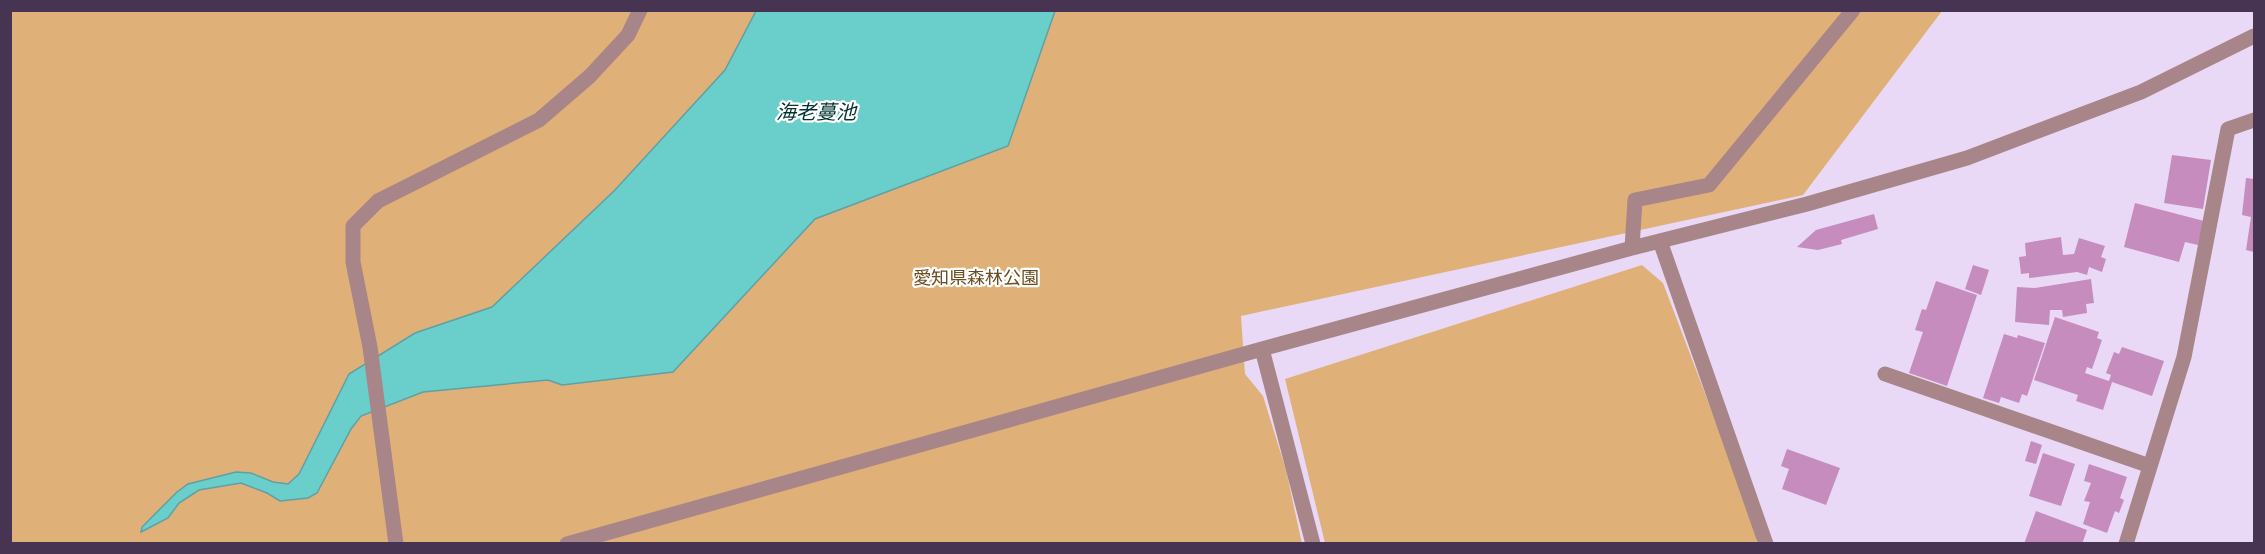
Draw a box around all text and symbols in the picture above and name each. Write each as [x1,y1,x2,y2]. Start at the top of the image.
water label: 海老蔓池 [776,99,858,123]
park label: 愛知県森林公園 [913,266,1039,288]

